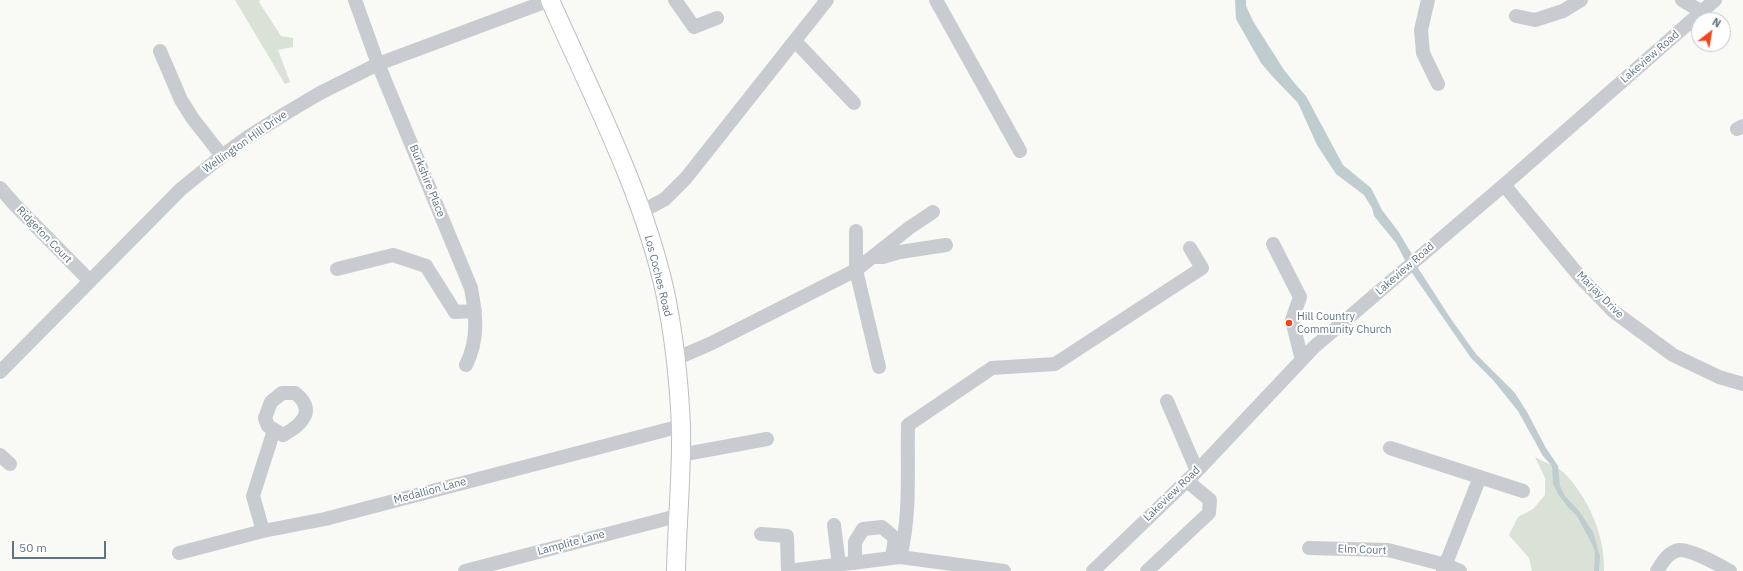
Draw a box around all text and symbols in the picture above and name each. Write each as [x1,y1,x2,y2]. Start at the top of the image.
north arrow [1691,12,1731,52]
text: N [1710,15,1724,31]
street label: Lakeview Road [1618,28,1682,86]
street label: Wellington Hill Drive [200,108,290,176]
street label: Burkshire Place [406,143,448,219]
street label: Ridgeton Court [14,204,74,266]
street label: Los Coches Road [641,234,675,318]
street label: Lakeview Road [1373,240,1437,298]
street label: Marjay Drive [1574,269,1626,321]
place label: Hill Country Community Church [1297,310,1391,336]
marker: Hill Country Community Church [1284,318,1294,328]
street label: Lakeview Road [1141,464,1203,524]
street label: Medallion Lane [392,475,468,507]
street label: Lamplite Lane [536,528,606,558]
scale bar [14,533,108,559]
text: 50 m [19,540,47,555]
street label: Elm Court [1337,543,1387,557]

